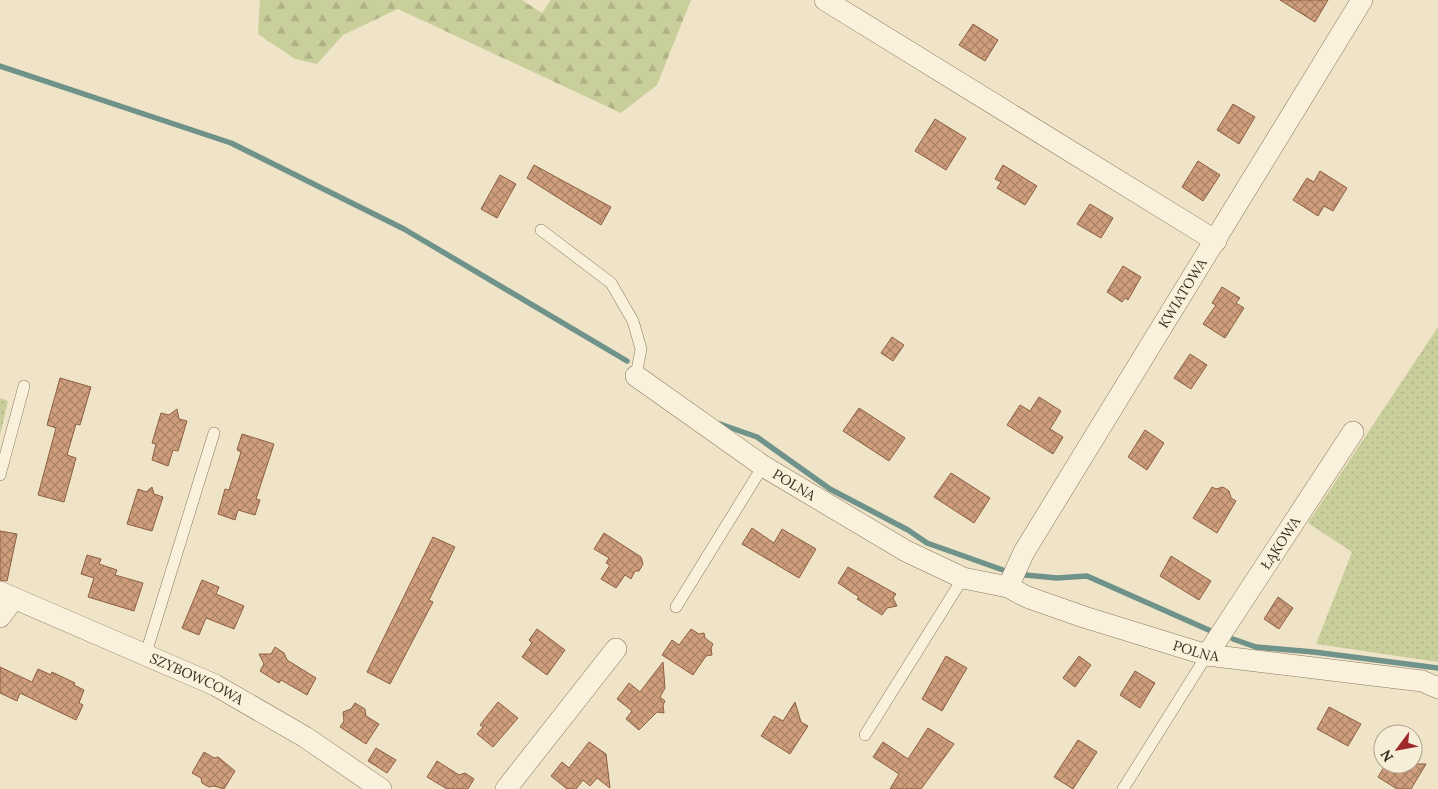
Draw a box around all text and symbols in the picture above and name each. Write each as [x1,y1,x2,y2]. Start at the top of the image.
street label: KWIATOWA [1154,255,1211,331]
street label: POLNA [769,465,819,504]
street label: ŁĄKOWA [1257,513,1304,573]
street label: POLNA [1171,636,1220,665]
street label: SZYBOWCOWA [147,649,247,709]
north arrow [1373,724,1423,774]
text: N [1376,746,1397,765]

